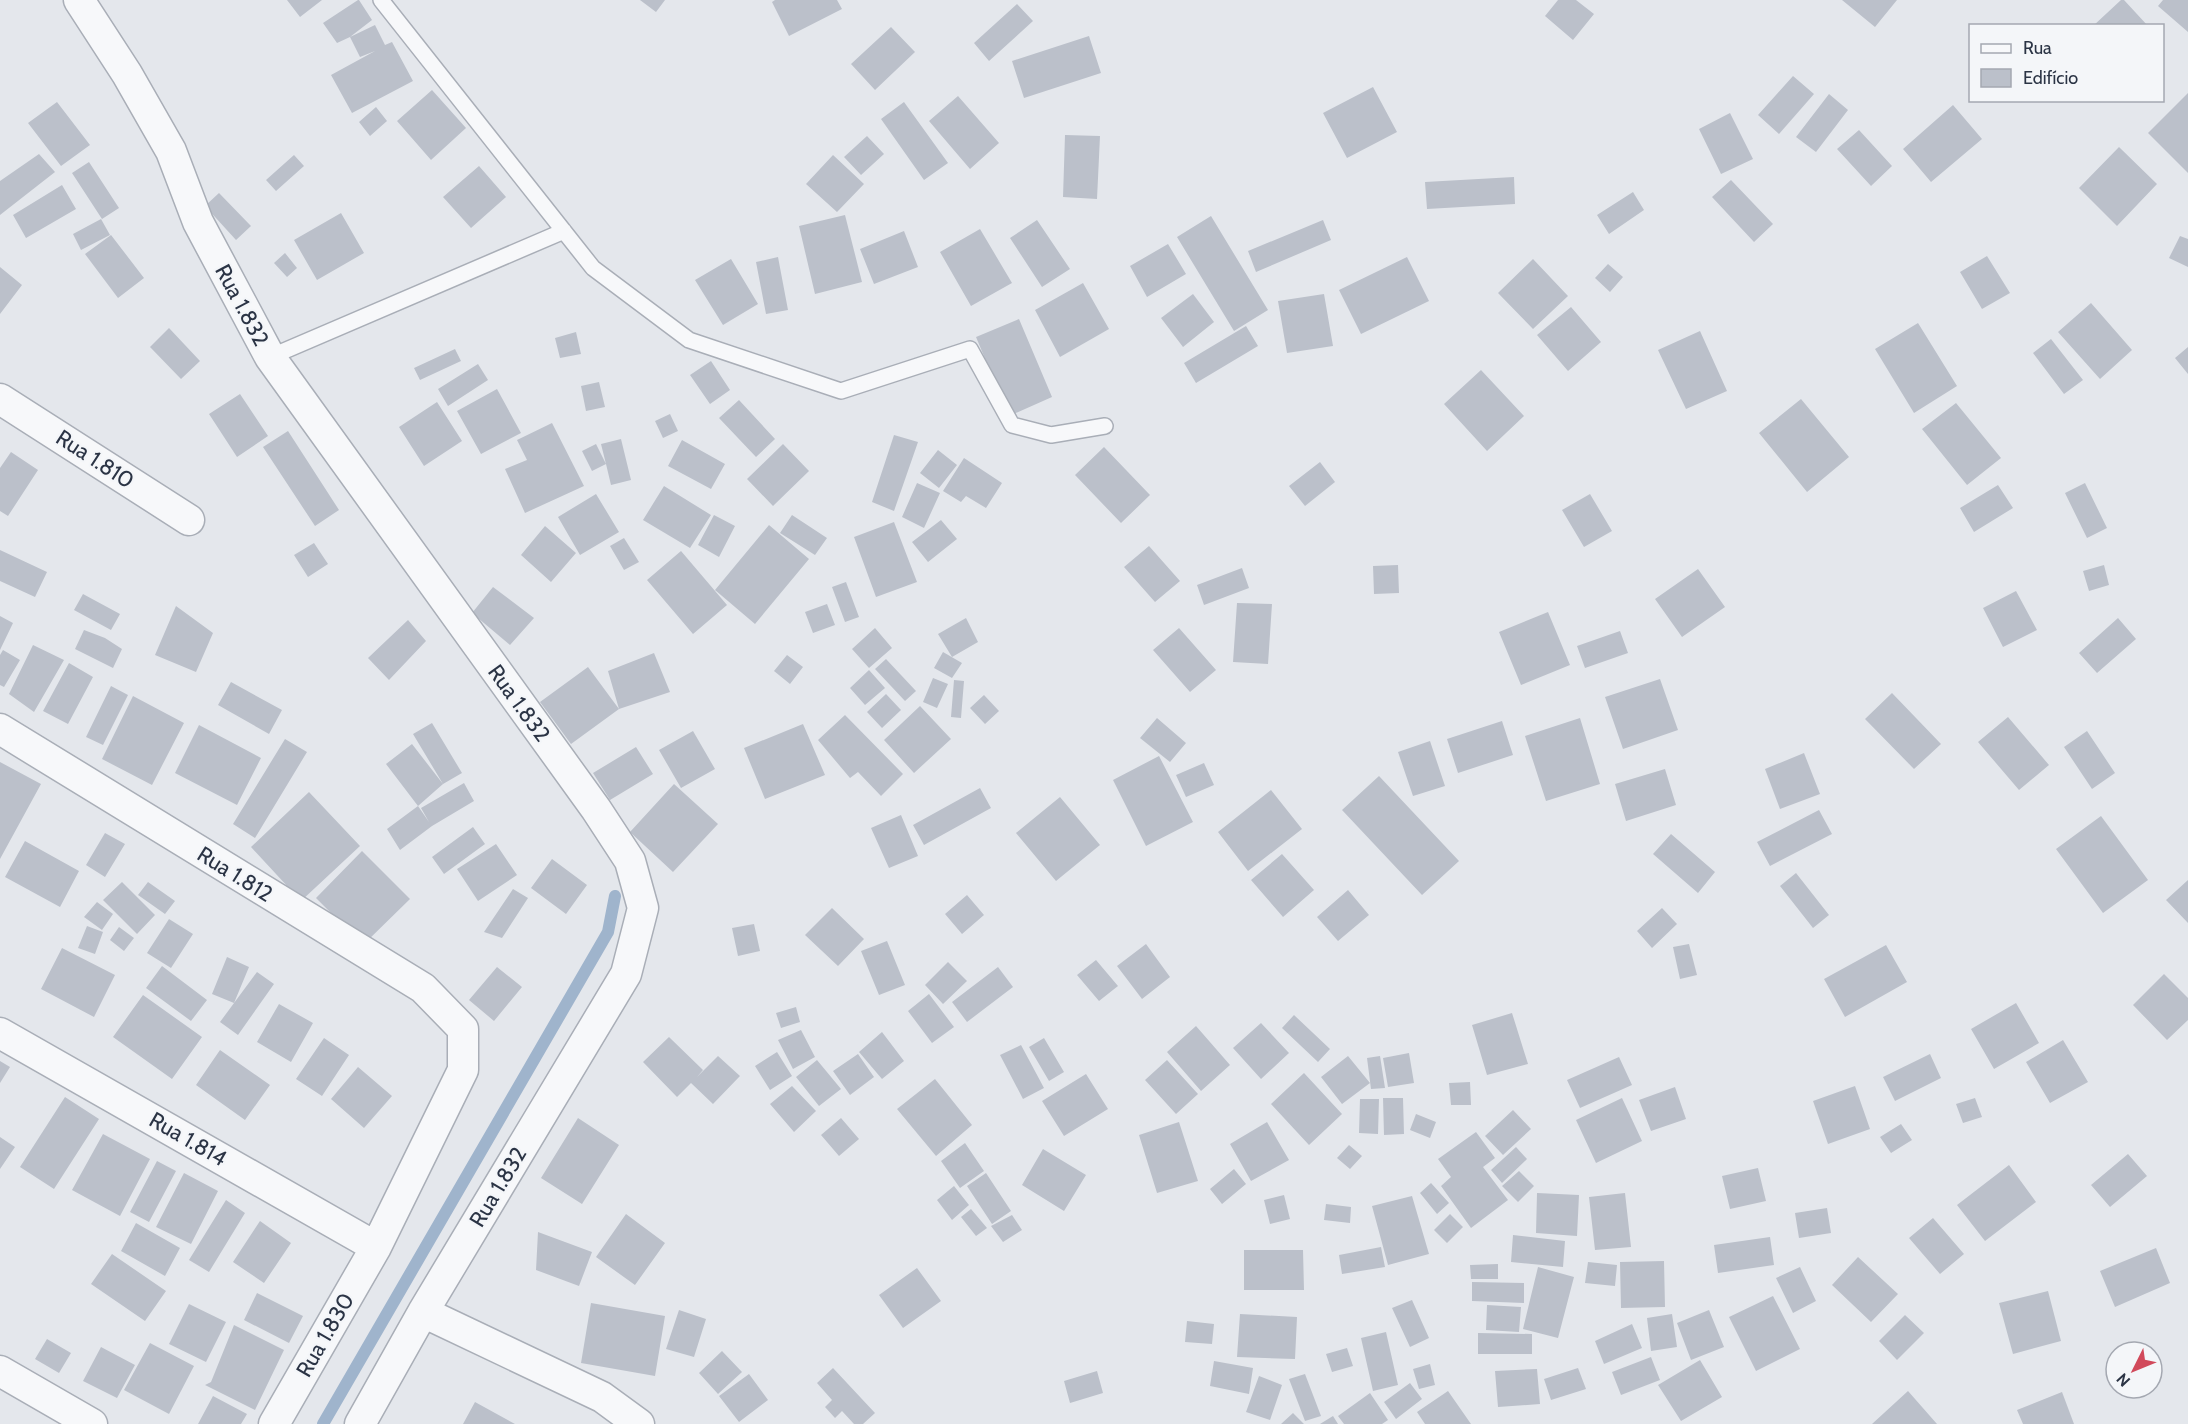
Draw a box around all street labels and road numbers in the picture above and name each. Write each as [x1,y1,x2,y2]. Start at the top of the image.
street label: Rua 1.832 [209,260,275,350]
street label: Rua 1.810 [51,424,139,494]
street label: Rua 1.832 [482,659,556,747]
street label: Rua 1.812 [192,840,278,908]
street label: Rua 1.814 [144,1106,232,1172]
street label: Rua 1.832 [464,1142,532,1232]
street label: Rua 1.830 [290,1288,360,1382]

